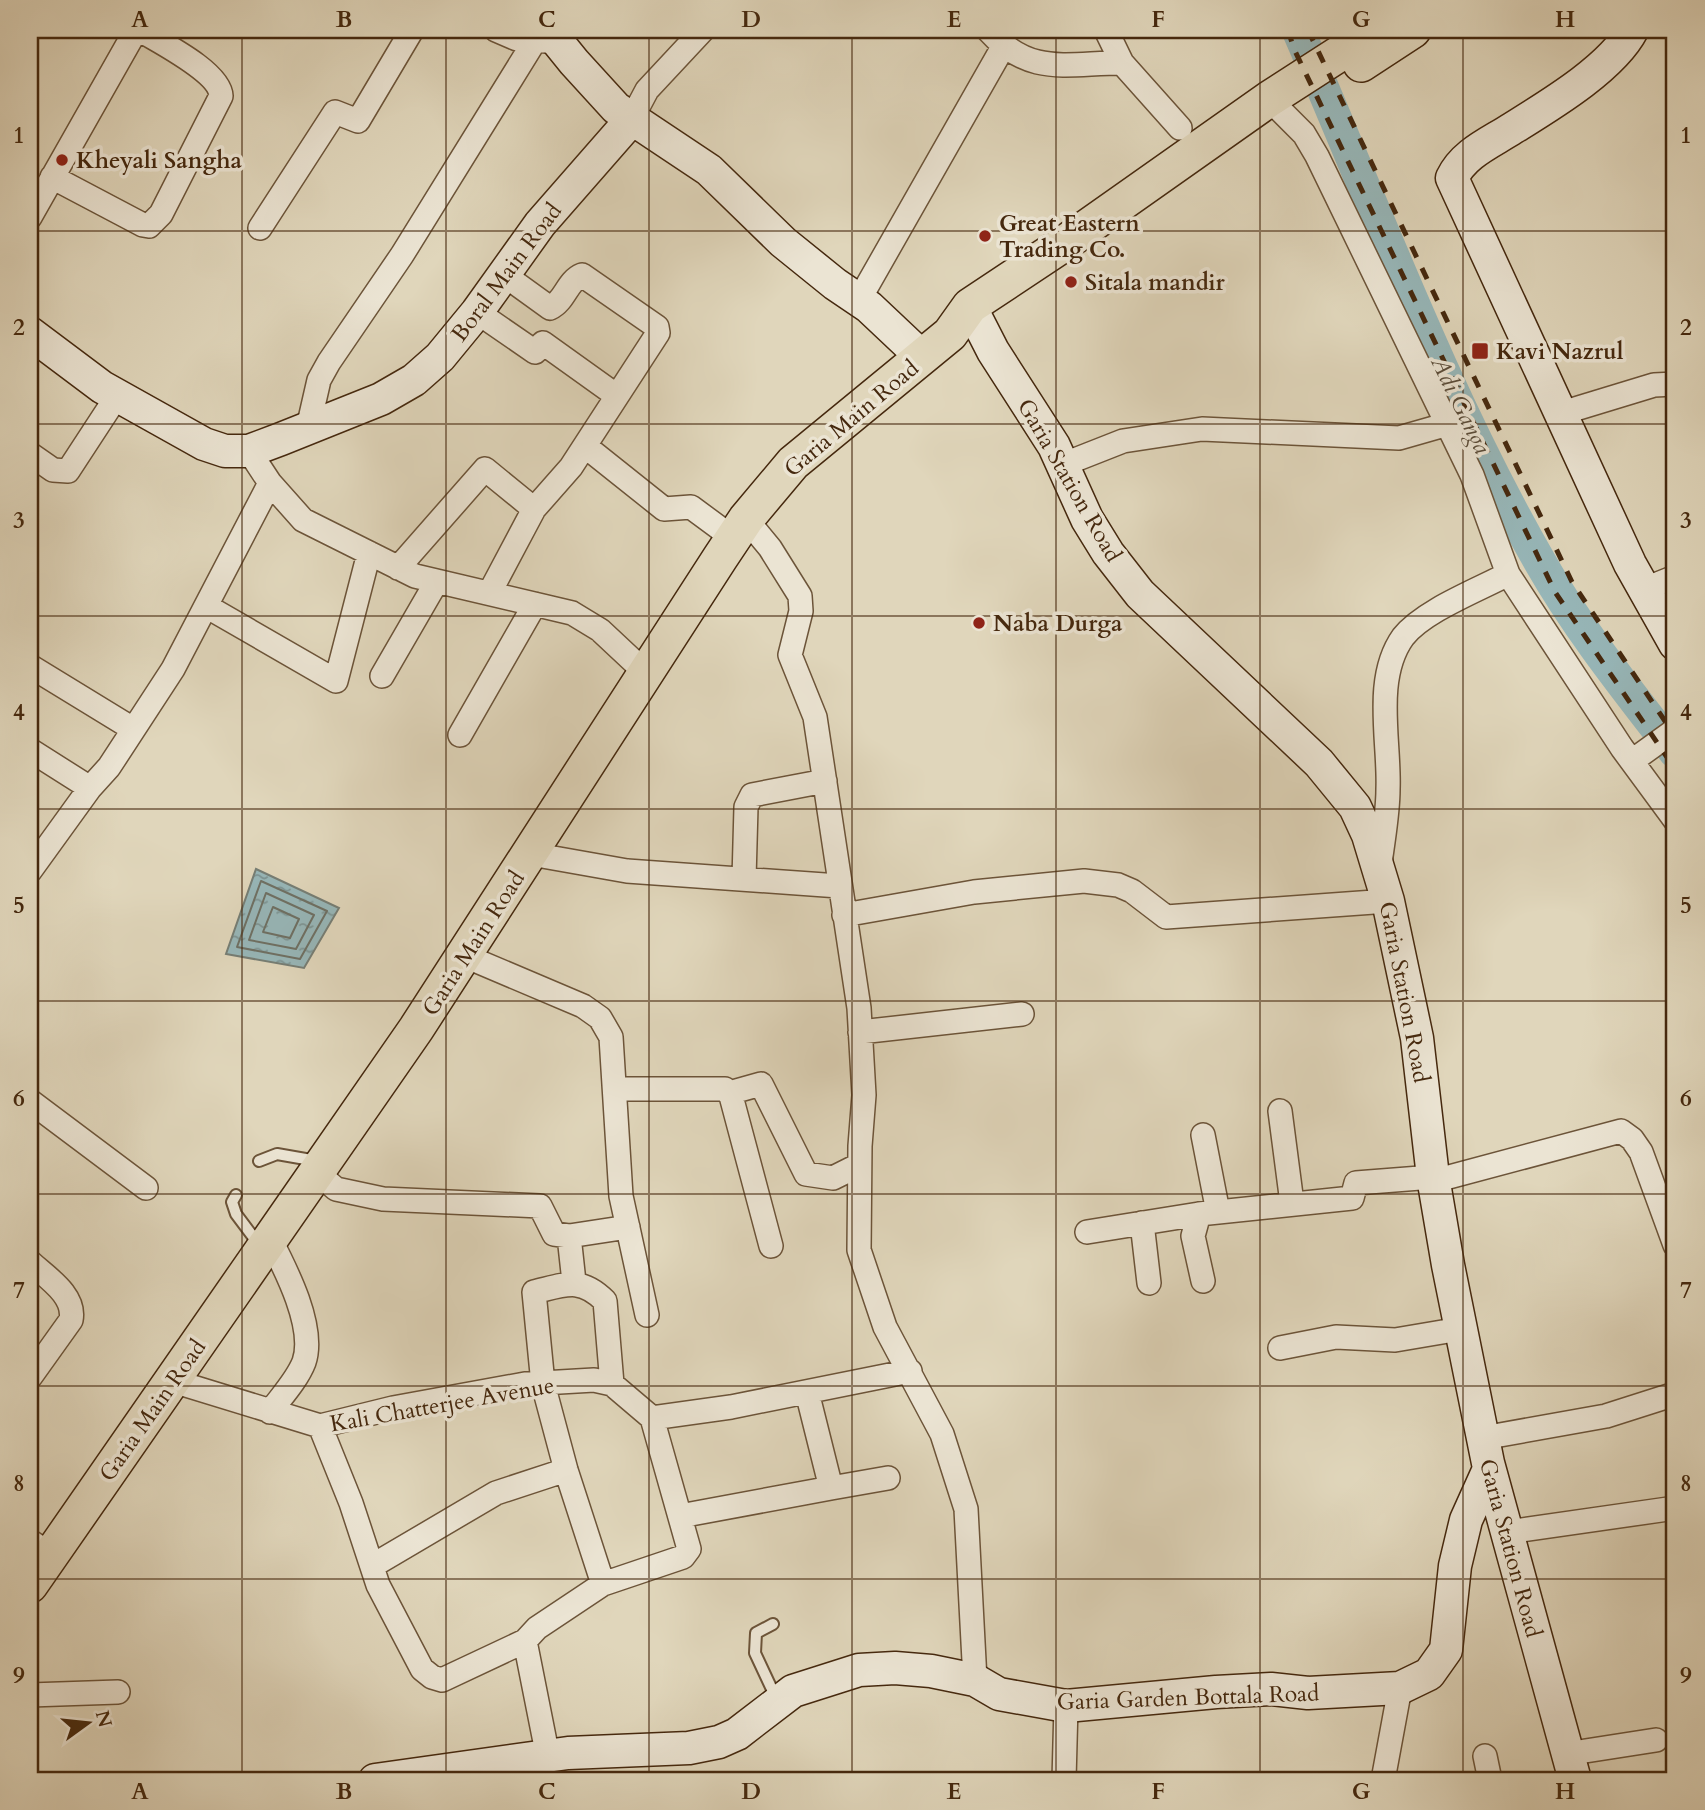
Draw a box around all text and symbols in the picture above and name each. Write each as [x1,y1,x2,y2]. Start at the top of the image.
text: A [131,4,149,35]
text: B [336,4,352,35]
text: C [538,4,556,35]
text: D [741,4,761,35]
text: E [947,4,961,35]
text: F [1151,4,1165,35]
text: G [1352,4,1371,35]
text: H [1555,4,1575,35]
text: 1 [13,120,25,151]
text: 1 [1680,120,1692,151]
place label: Kheyali Sangha [76,145,243,176]
marker: Kheyali Sangha [54,152,70,168]
street label: Boral Main Road [444,196,569,348]
place label: Great Eastern Trading Co. [999,208,1140,265]
marker: Great Eastern Trading Co. [977,228,993,244]
place label: Sitala mandir [1085,267,1225,298]
marker: Sitala mandir [1063,274,1079,290]
text: 2 [13,312,25,343]
text: 2 [1680,312,1692,343]
place label: Kavi Nazrul [1496,336,1624,367]
marker: Kavi Nazrul [1470,341,1490,361]
water label: Adi Ganga [1422,350,1499,460]
street label: Garia Main Road [777,352,926,484]
street label: Garia Station Road [1010,393,1129,568]
text: 3 [13,505,25,536]
text: 3 [1680,505,1692,536]
place label: Naba Durga [993,608,1123,639]
marker: Naba Durga [971,615,987,631]
text: 4 [13,697,25,728]
text: 4 [1680,697,1692,728]
street label: Garia Main Road [415,864,532,1022]
text: 5 [13,890,25,921]
text: 5 [1680,890,1692,921]
street label: Garia Station Road [1372,899,1437,1086]
text: 6 [13,1083,25,1114]
text: 6 [1680,1083,1692,1114]
text: 7 [13,1275,25,1306]
text: 7 [1680,1275,1692,1306]
street label: Garia Main Road [92,1332,213,1488]
street label: Kali Chatterjee Avenue [328,1370,557,1439]
street label: Garia Station Road [1472,1455,1549,1642]
text: 8 [13,1468,25,1499]
text: 8 [1680,1468,1692,1499]
text: 9 [13,1660,25,1691]
text: 9 [1680,1660,1692,1691]
street label: Garia Garden Bottala Road [1056,1677,1321,1718]
north arrow [52,1688,122,1758]
text: N [89,1708,118,1731]
text: A [131,1776,149,1807]
text: B [336,1776,352,1807]
text: C [538,1776,556,1807]
text: D [741,1776,761,1807]
text: E [947,1776,961,1807]
text: F [1151,1776,1165,1807]
text: G [1352,1776,1371,1807]
text: H [1555,1776,1575,1807]

